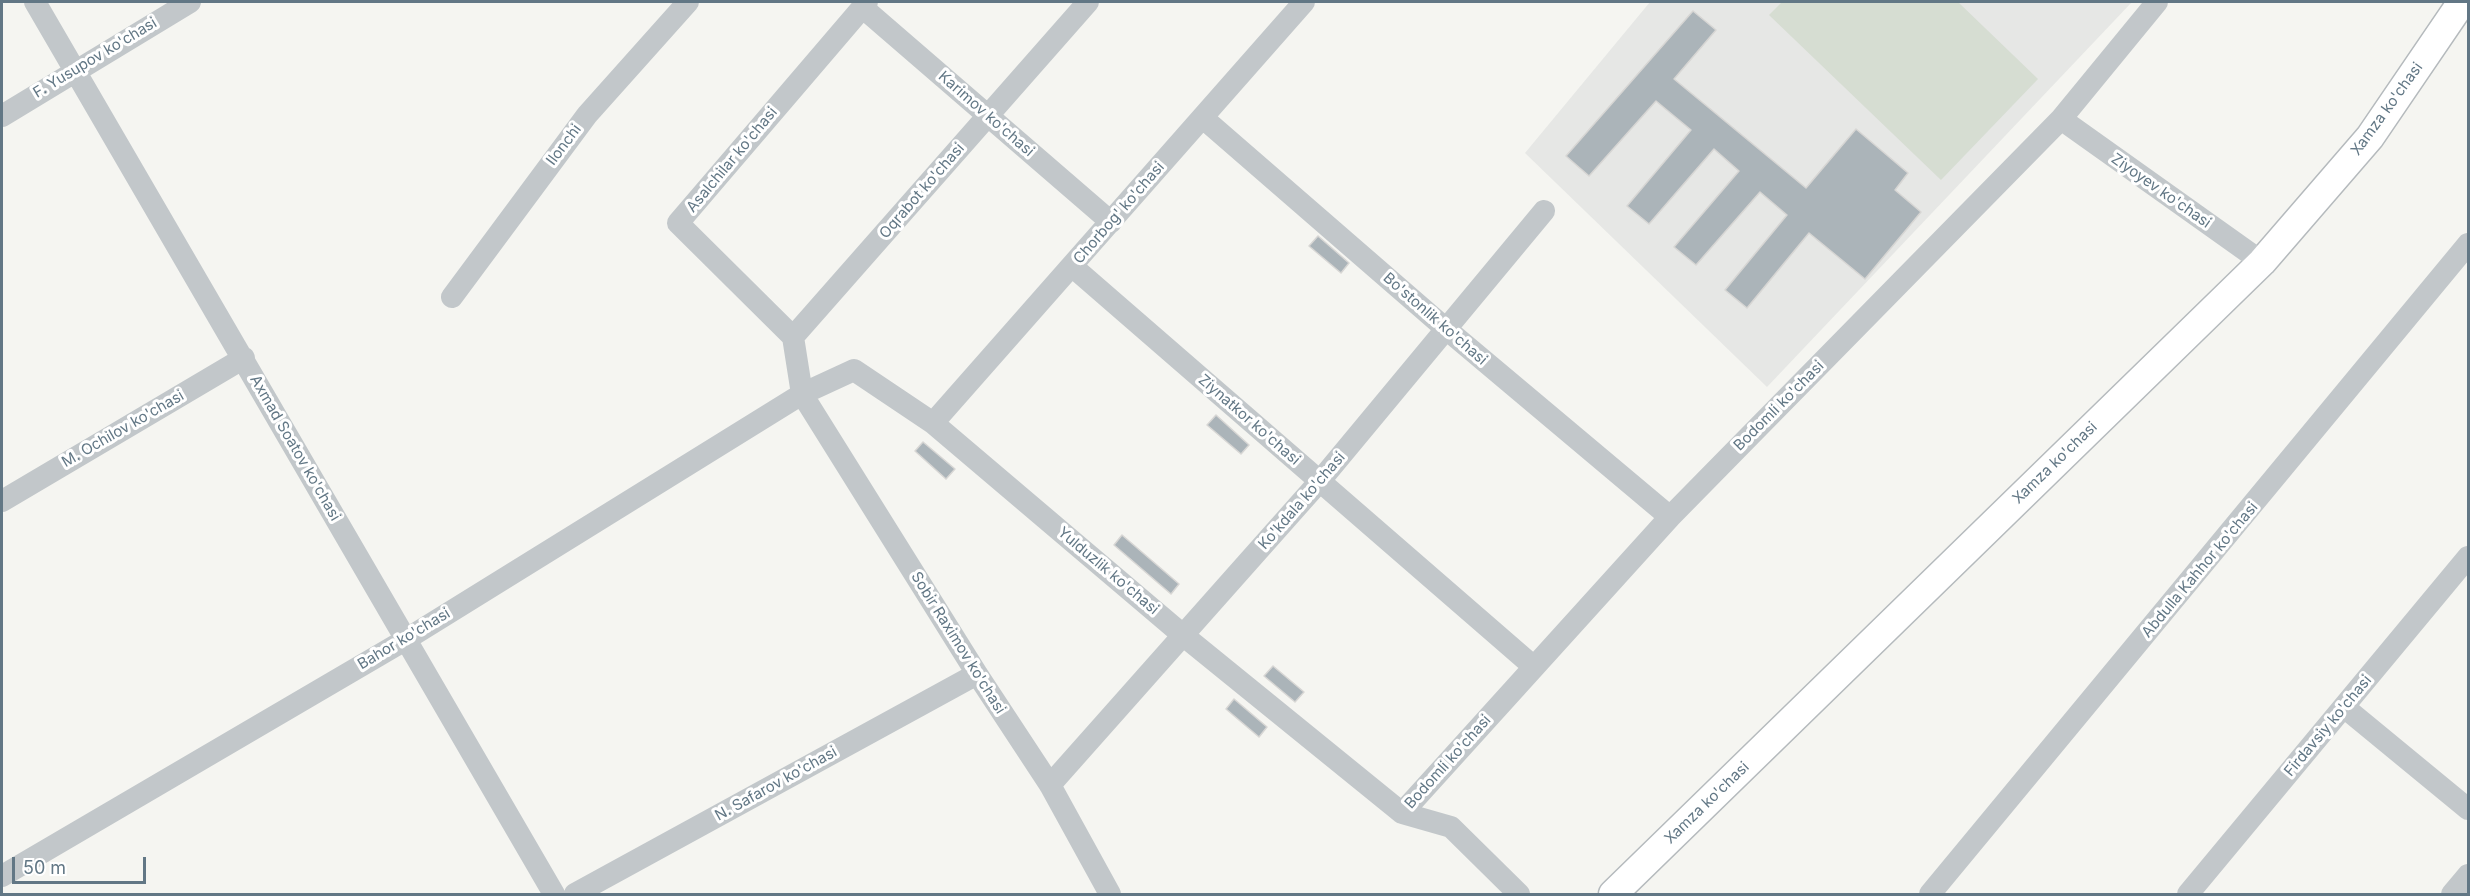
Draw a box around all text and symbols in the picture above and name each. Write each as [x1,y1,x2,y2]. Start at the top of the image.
street label: F. Yusupov ko'chasi [30,14,160,102]
street label: Xamza ko'chasi [2347,59,2427,159]
street label: Karimov ko'chasi [934,68,1038,160]
street label: Asalchilar ko'chasi [683,104,781,216]
street label: Ilonchi [543,121,585,169]
street label: Oqrabot ko'chasi [876,140,968,242]
street label: Ziyoyev ko'chasi [2108,150,2214,232]
street label: Chorbog' ko'chasi [1070,158,1168,268]
street label: Bo'stonlik ko'chasi [1379,269,1491,369]
street label: Bodomli ko'chasi [1730,357,1828,455]
street label: Ziynatkor ko'chasi [1194,371,1304,469]
street label: Axmad Soatov ko'chasi [246,372,344,524]
street label: M. Ochilov ko'chasi [59,387,187,471]
street label: Xamza ko'chasi [2009,418,2101,508]
street label: Ko'kdala ko'chasi [1255,449,1349,553]
street label: Abdulla Kahhor ko'chasi [2138,499,2262,641]
street label: Yulduzlik ko'chasi [1054,523,1162,619]
street label: Sobir Raximov ko'chasi [907,569,1009,717]
street label: Bahor ko'chasi [355,604,453,674]
street label: Firdavsiy ko'chasi [2281,672,2375,780]
street label: Bodomli ko'chasi [1401,711,1495,813]
street label: N. Safarov ko'chasi [712,743,840,825]
street label: Xamza ko'chasi [1661,758,1753,848]
scale bar [15,845,148,883]
text: 50 m [23,857,66,878]

